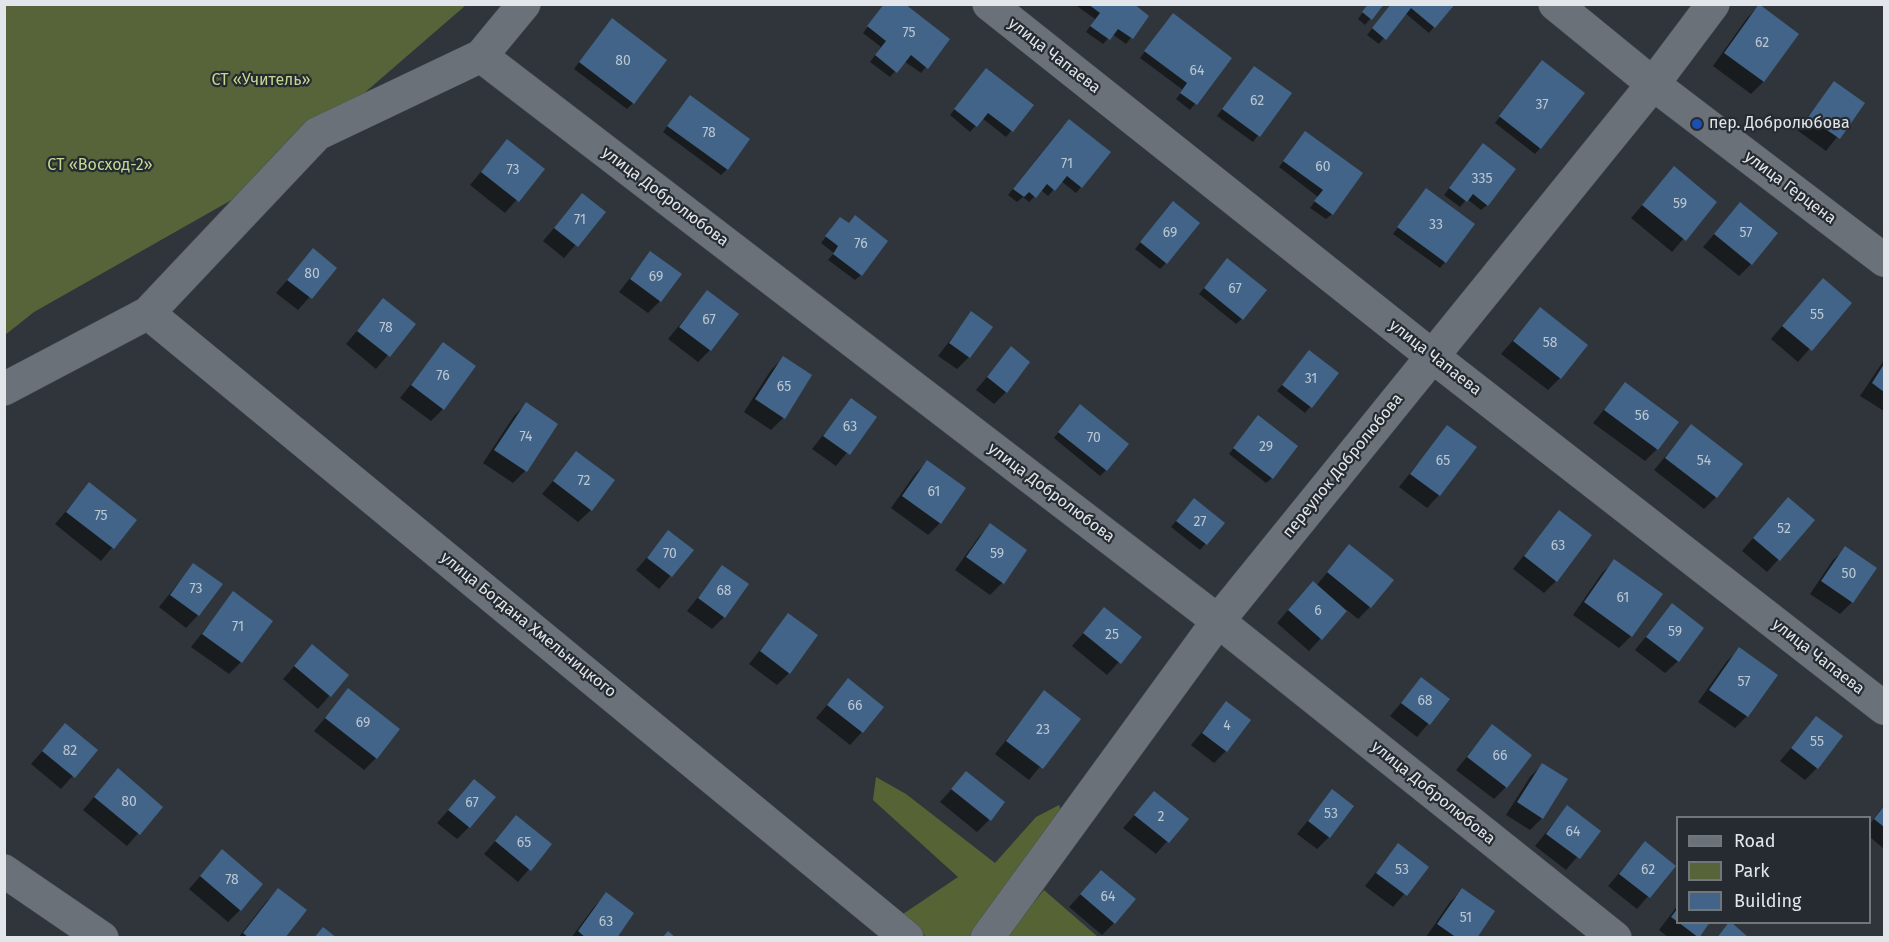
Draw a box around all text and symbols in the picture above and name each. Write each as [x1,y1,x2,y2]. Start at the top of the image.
street label: улица Чапаева [1004,14,1104,98]
house number: 75 [902,25,916,41]
house number: 62 [1755,35,1769,51]
house number: 80 [615,53,631,69]
house number: 64 [1190,63,1204,79]
park label: СТ «Учитель» [211,71,311,91]
house number: 62 [1250,93,1264,109]
house number: 37 [1535,97,1549,113]
place label: пер. Добролюбова [1709,114,1850,134]
marker: пер. Добролюбова [1690,117,1704,131]
house number: 78 [702,125,716,141]
street label: улица Добролюбова [598,143,732,251]
street label: улица Герцена [1740,147,1840,229]
park label: СТ «Восход-2» [47,156,153,176]
house number: 71 [1061,156,1073,172]
house number: 60 [1315,159,1331,175]
house number: 73 [506,162,520,178]
house number: 335 [1472,171,1492,187]
house number: 59 [1673,196,1687,212]
house number: 71 [574,212,586,228]
house number: 33 [1429,217,1443,233]
house number: 69 [1163,225,1177,241]
house number: 57 [1740,225,1752,241]
house number: 76 [854,236,868,252]
house number: 80 [304,266,320,282]
house number: 69 [649,269,663,285]
house number: 67 [1228,281,1242,297]
house number: 55 [1810,307,1824,323]
house number: 67 [702,312,716,328]
street label: улица Чапаева [1385,316,1485,400]
house number: 78 [379,320,393,336]
house number: 58 [1543,335,1557,351]
house number: 76 [436,368,450,384]
house number: 31 [1305,371,1317,387]
house number: 65 [777,379,791,395]
street label: переулок Добролюбова [1279,390,1407,542]
house number: 56 [1635,408,1649,424]
house number: 63 [843,419,857,435]
house number: 74 [519,429,533,445]
house number: 70 [1087,430,1101,446]
street label: улица Добролюбова [984,439,1118,547]
house number: 29 [1259,439,1273,455]
house number: 65 [1436,453,1450,469]
house number: 54 [1697,453,1711,469]
house number: 72 [578,473,590,489]
house number: 61 [928,484,940,500]
house number: 75 [94,508,108,524]
house number: 27 [1193,514,1207,530]
house number: 52 [1777,521,1791,537]
house number: 63 [1551,538,1565,554]
house number: 70 [663,546,677,562]
house number: 59 [990,546,1004,562]
street label: улица Богдана Хмельницкого [436,548,620,702]
house number: 50 [1842,566,1856,582]
house number: 73 [189,581,203,597]
house number: 68 [716,583,732,599]
house number: 61 [1617,590,1629,606]
house number: 6 [1314,603,1322,619]
street label: улица Чапаева [1768,615,1868,699]
house number: 71 [232,619,244,635]
house number: 59 [1668,624,1682,640]
house number: 25 [1105,627,1119,643]
house number: 57 [1738,674,1750,690]
house number: 68 [1417,693,1433,709]
house number: 66 [848,698,862,714]
house number: 69 [356,715,370,731]
house number: 4 [1223,718,1231,734]
house number: 23 [1036,722,1050,738]
house number: 55 [1810,734,1824,750]
street label: улица Добролюбова [1367,737,1499,849]
house number: 82 [63,743,77,759]
house number: 66 [1493,748,1507,764]
house number: 80 [121,794,137,810]
house number: 67 [465,795,479,811]
house number: 53 [1324,806,1338,822]
house number: 2 [1158,809,1164,825]
legend [1676,816,1871,924]
house number: 64 [1566,824,1580,840]
text: Road [1734,830,1776,852]
house number: 65 [517,835,531,851]
text: Park [1734,860,1769,882]
house number: 53 [1395,862,1409,878]
house number: 62 [1641,862,1655,878]
house number: 78 [225,872,239,888]
house number: 64 [1101,889,1115,905]
text: Building [1734,890,1801,912]
house number: 51 [1460,910,1472,926]
house number: 63 [599,914,613,930]

